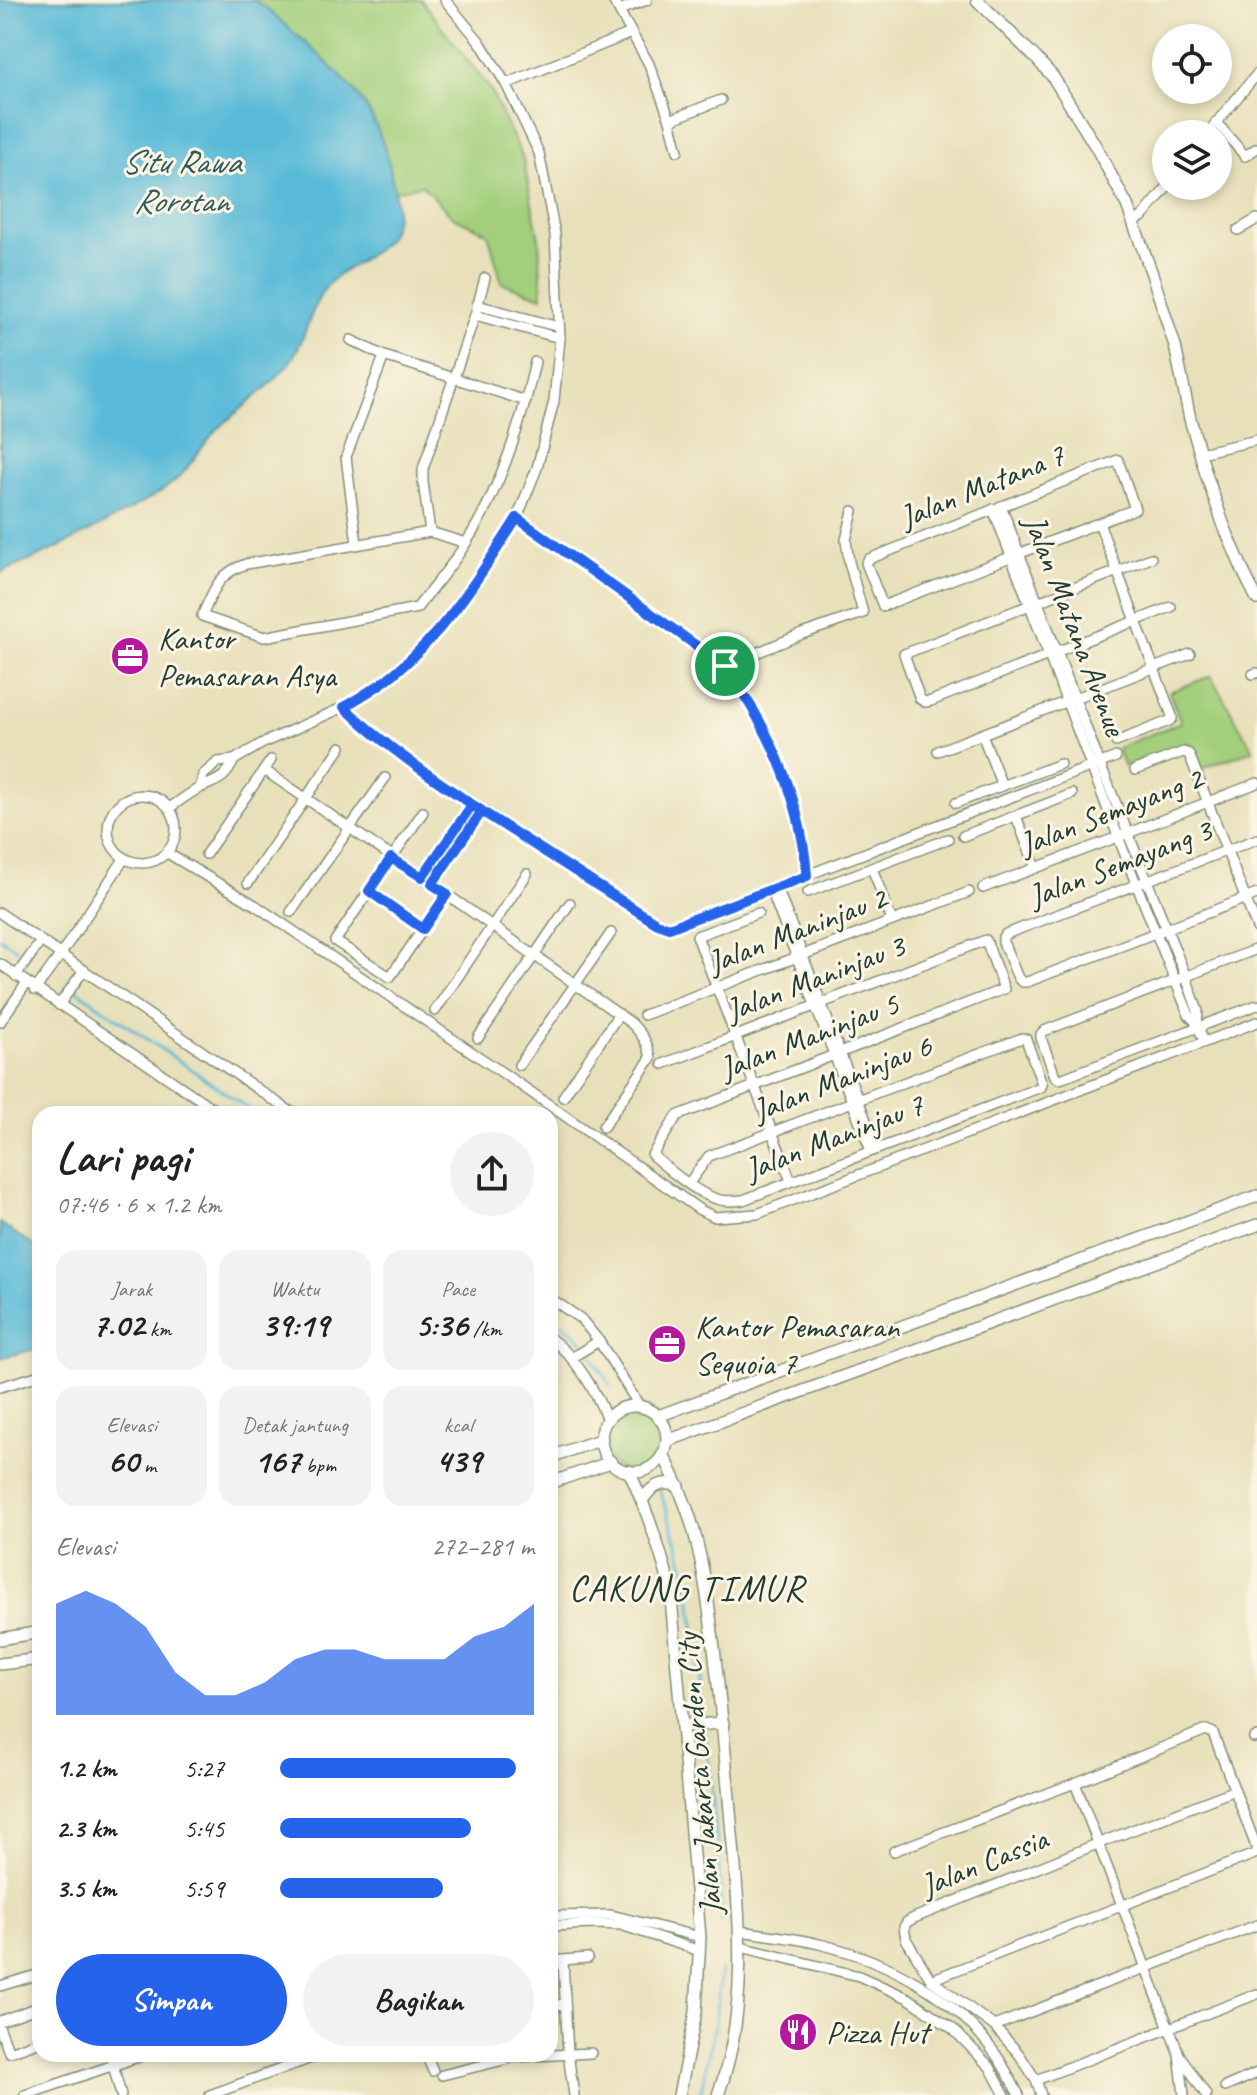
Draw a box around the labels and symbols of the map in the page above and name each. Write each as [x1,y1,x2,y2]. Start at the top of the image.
water label: Situ Rawa Rorotan [122,140,244,222]
street label: Jalan Matana 7 [892,434,1072,538]
street label: Jalan Matana Avenue [1013,507,1137,744]
place label: Kantor Pemasaran Asya [158,618,338,696]
pin [691,632,759,700]
office icon: Kantor Pemasaran Asya [109,635,151,677]
street label: Jalan Semayang 2 [1012,756,1211,865]
street label: Jalan Semayang 3 [1021,808,1220,917]
street label: Jalan Maninjau 2 [700,876,895,984]
street label: Jalan Maninjau 3 [718,924,913,1032]
street label: Jalan Maninjau 5 [712,983,906,1090]
street label: Jalan Maninjau 6 [745,1025,939,1132]
street label: Jalan Maninjau 7 [737,1084,931,1191]
place label: Kantor Pemasaran Sequoia 7 [695,1306,901,1384]
office icon: Kantor Pemasaran Sequoia 7 [646,1323,688,1365]
district label: CAKUNG TIMUR [569,1565,808,1611]
street label: Jalan Jakarta Garden City [666,1628,732,1919]
street label: Jalan Cassia [913,1817,1055,1907]
restaurant icon: Pizza Hut [777,2011,819,2053]
place label: Pizza Hut [826,2012,933,2053]

